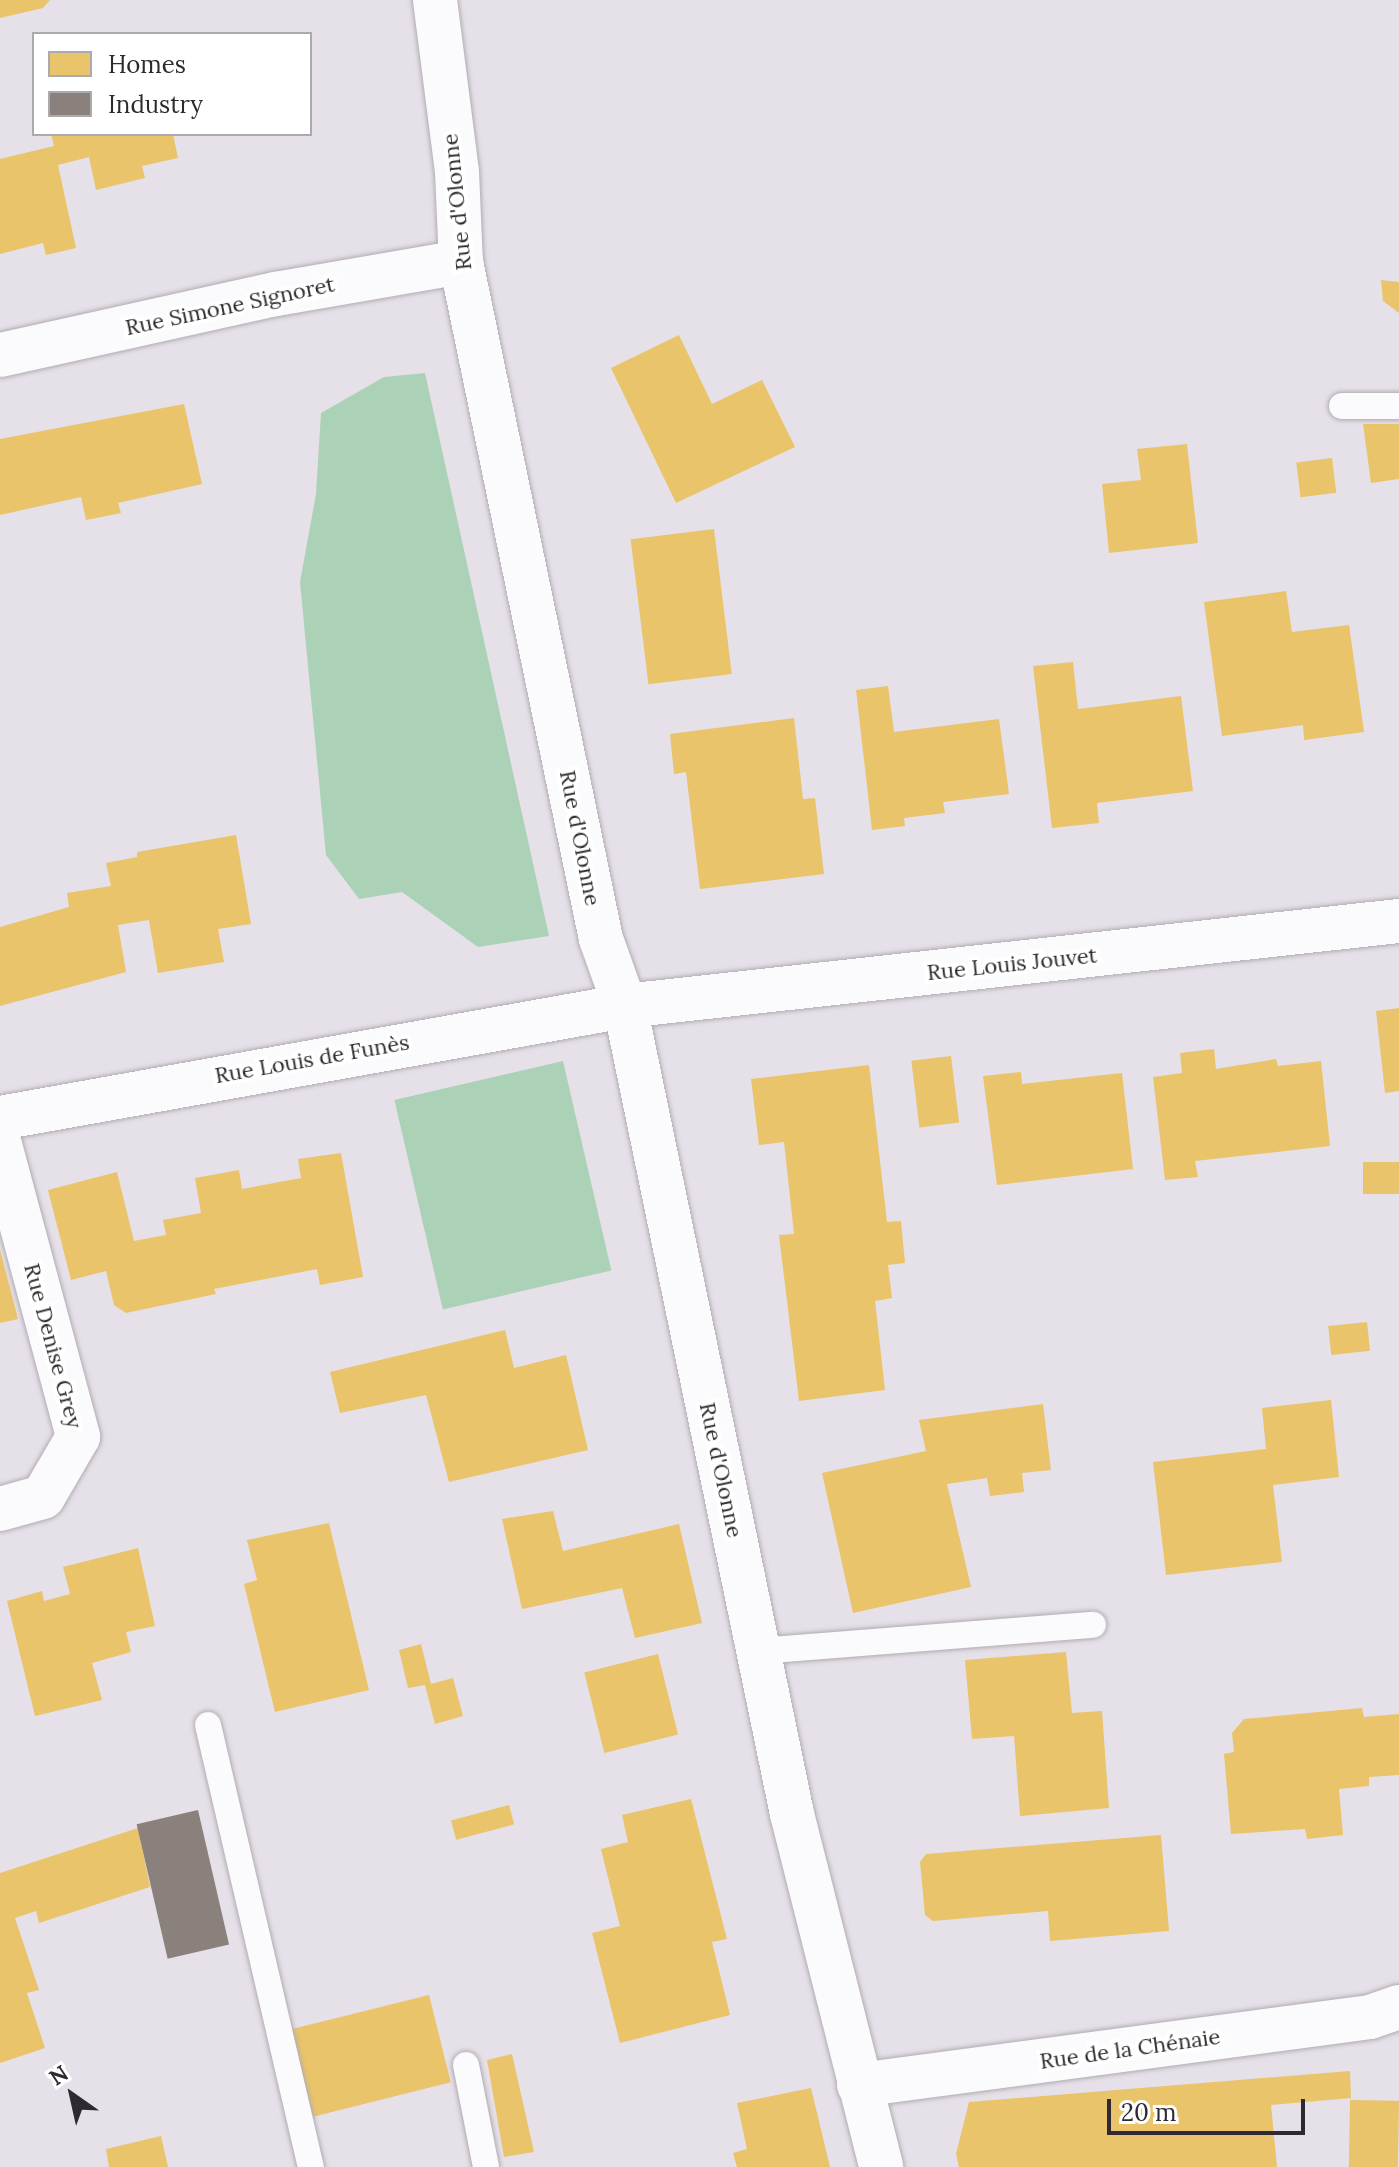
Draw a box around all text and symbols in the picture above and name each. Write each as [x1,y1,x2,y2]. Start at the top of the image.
legend [32,32,312,136]
text: Homes [108,49,186,80]
text: Industry [108,89,203,120]
street label: Rue d'Olonne [437,132,477,272]
street label: Rue Simone Signoret [123,271,337,341]
street label: Rue d'Olonne [554,768,606,908]
street label: Rue Louis Jouvet [926,942,1098,986]
street label: Rue Louis de Funès [213,1029,411,1089]
street label: Rue Denise Grey [18,1261,88,1431]
street label: Rue d'Olonne [694,1400,748,1540]
street label: Rue de la Chénaie [1038,2023,1222,2075]
north arrow [32,2055,112,2135]
text: N [44,2059,73,2091]
scale bar [1111,2083,1309,2133]
text: 20 m [1121,2097,1177,2128]

